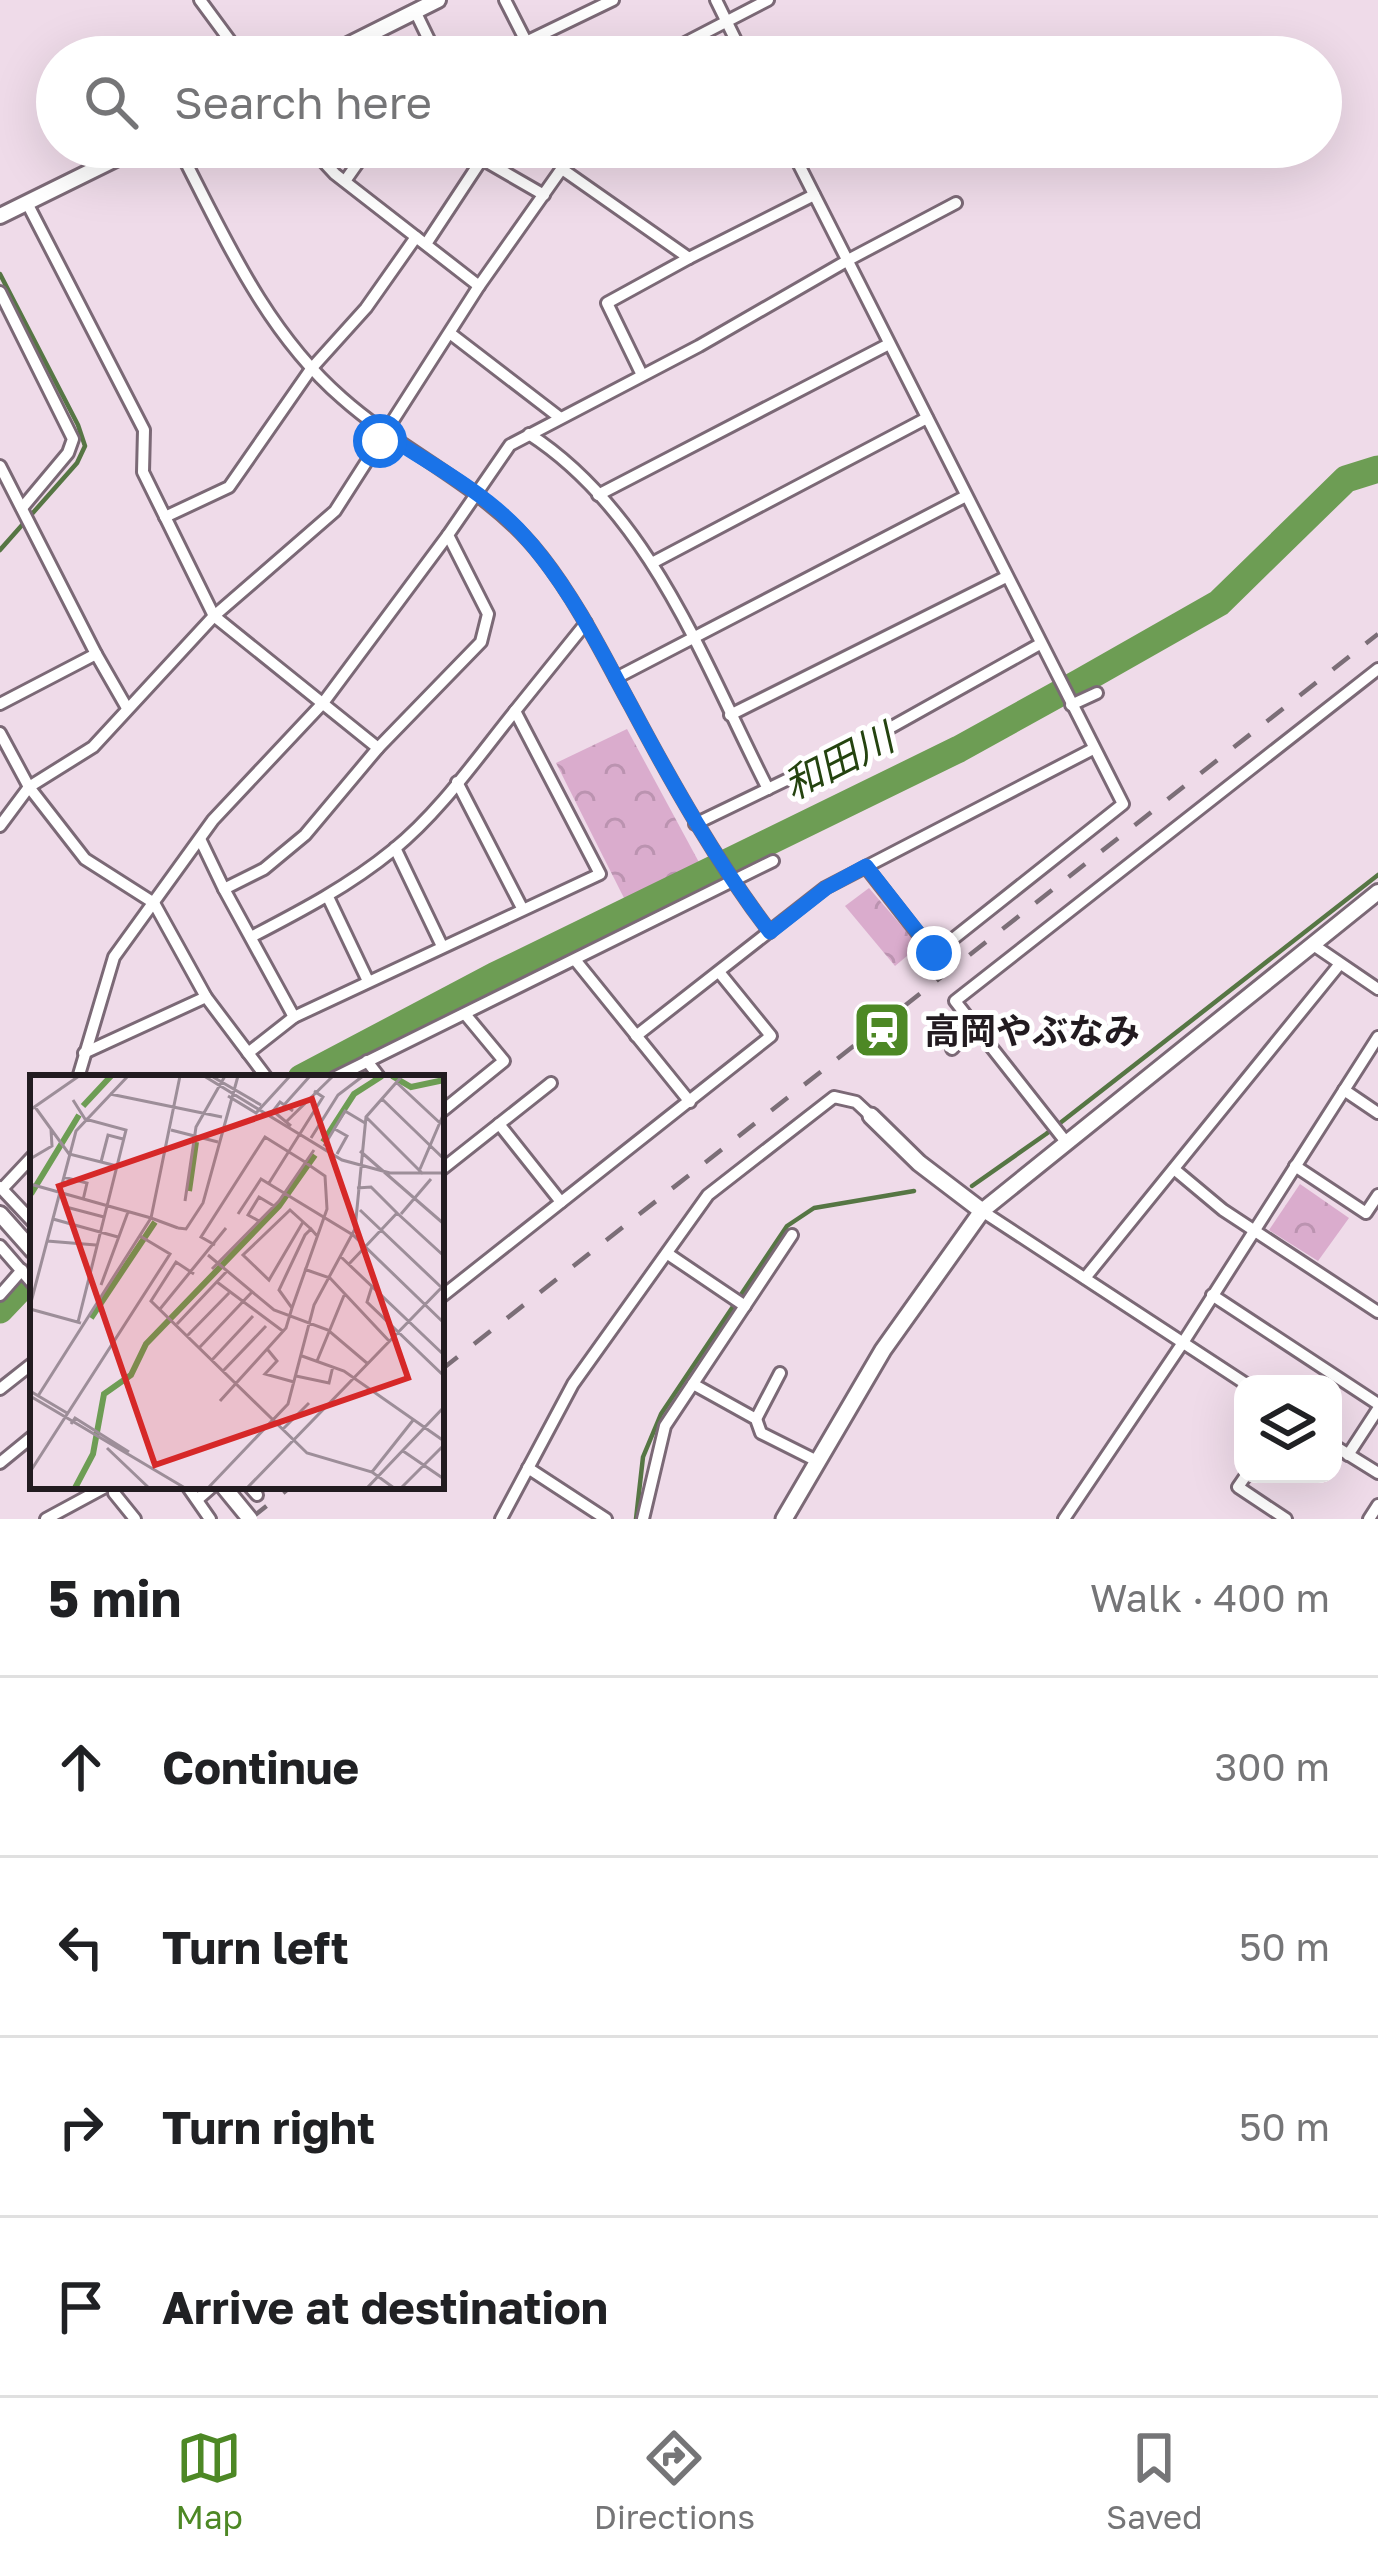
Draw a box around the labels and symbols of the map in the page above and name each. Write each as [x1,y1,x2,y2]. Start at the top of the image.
route start [353,414,407,468]
water label: 和田川 [775,712,904,809]
route end [907,926,961,980]
station icon: 高岡やぶなみ [851,999,913,1061]
place label: 高岡やぶなみ [924,1009,1140,1052]
inset map [30,1075,444,1489]

